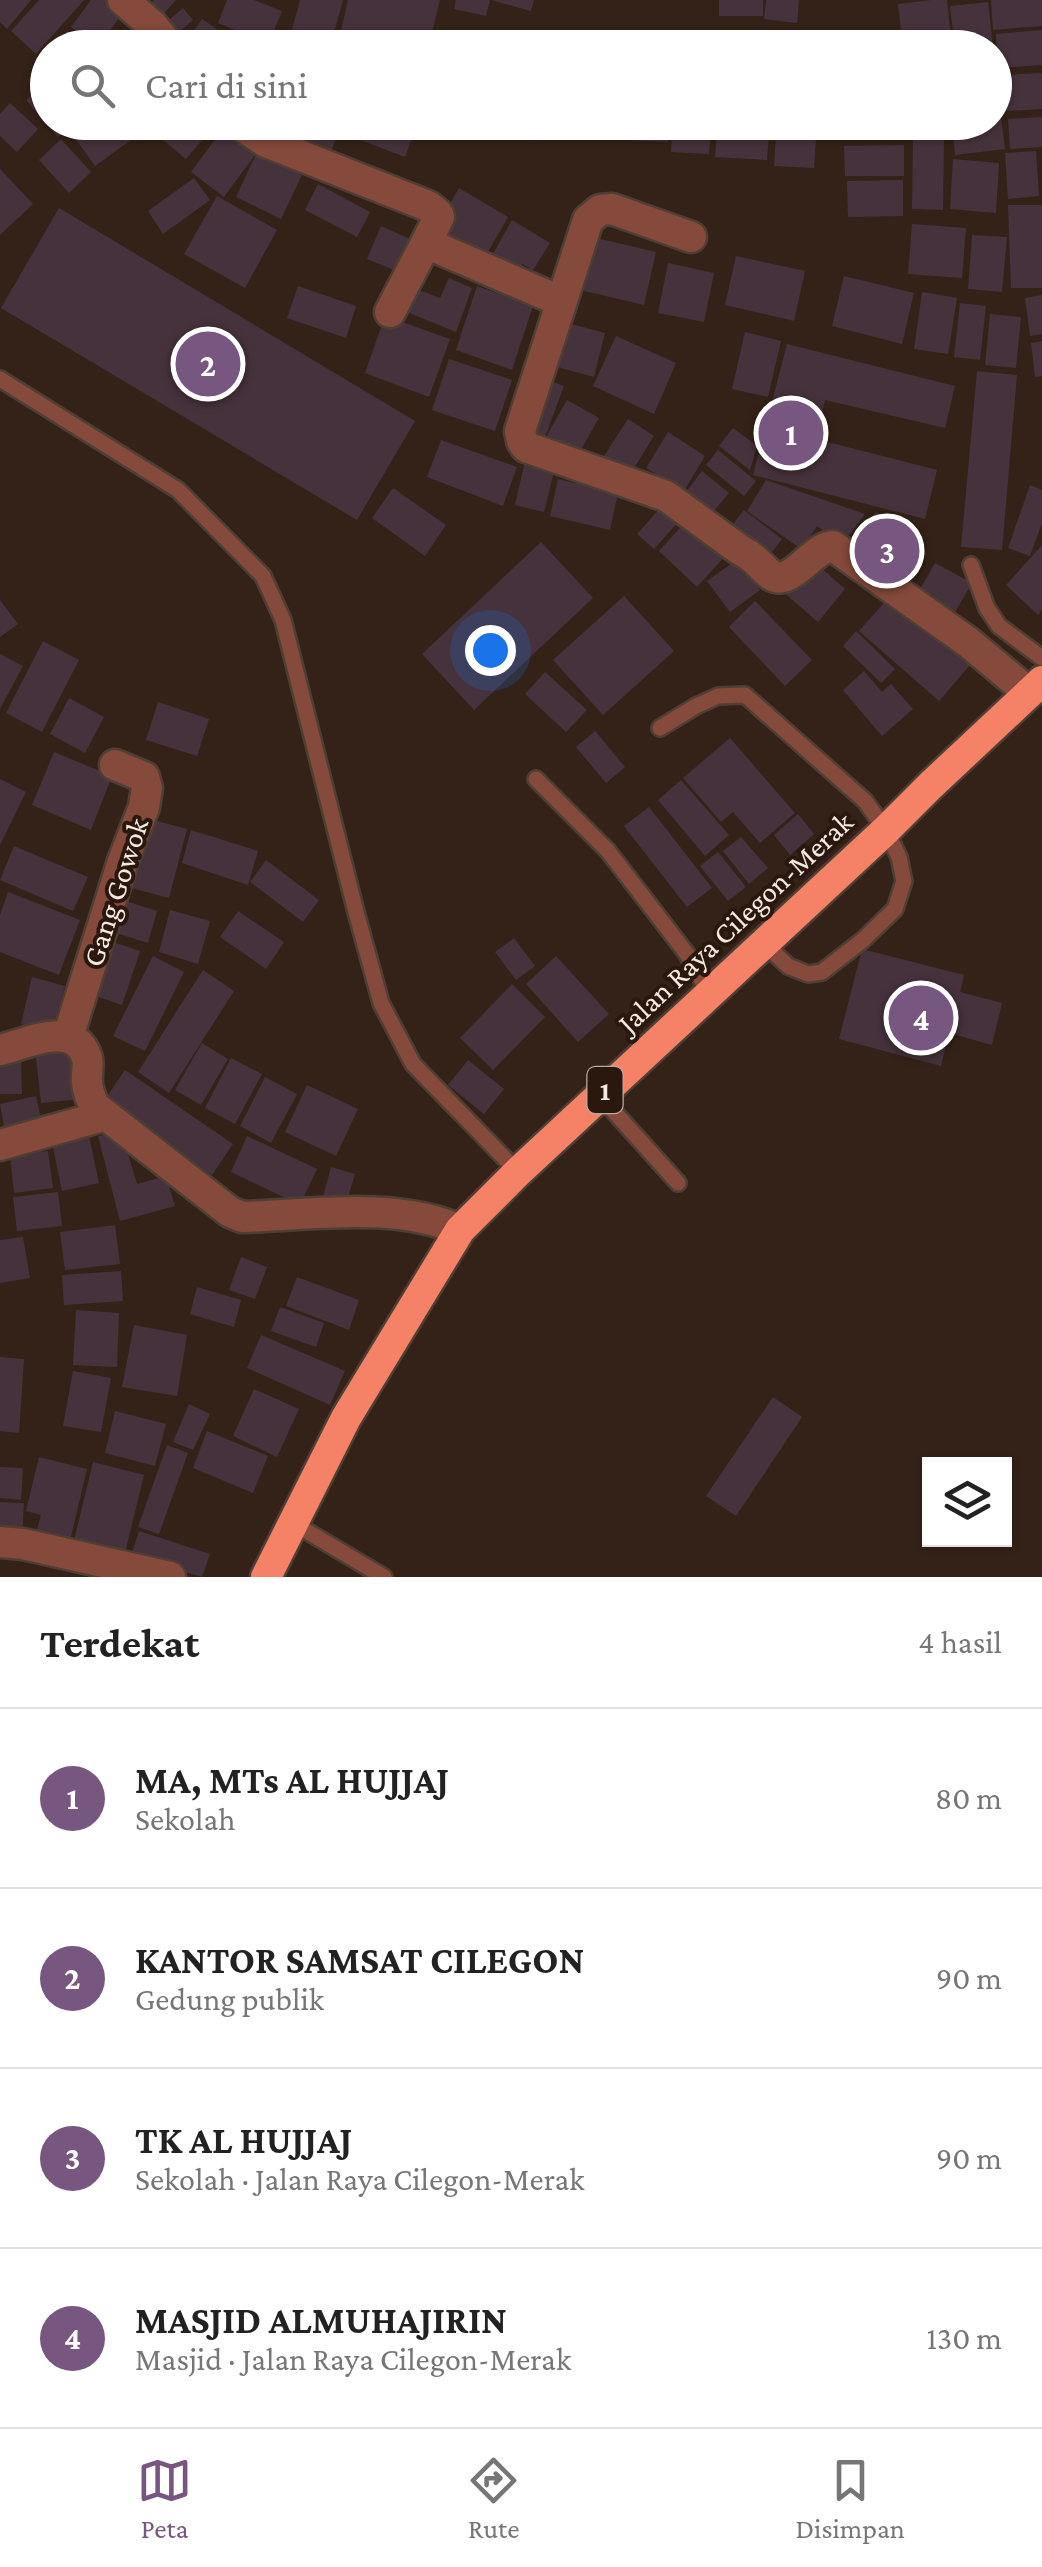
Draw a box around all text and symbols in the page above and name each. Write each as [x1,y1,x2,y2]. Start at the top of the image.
search box [30,30,1012,140]
icon: search [65,58,120,113]
text: Cari di sini [145,64,308,106]
pin: 2 [176,326,240,402]
pin: 1 [758,396,824,470]
pin: 3 [854,514,920,588]
your location [465,625,516,676]
street label: Jalan Raya Cilegon-Merak [609,804,860,1042]
street label: Gang Gowok [76,813,156,971]
pin: 4 [888,980,954,1056]
road number: 1 [588,1067,622,1113]
map controls [922,1457,1012,1547]
button: layers [922,1457,1012,1547]
text: Terdekat [40,1619,199,1666]
text: 4 hasil [918,1624,1002,1660]
text: MA, MTs AL HUJJAJ [135,1759,449,1801]
text: 1 [67,1780,78,1816]
text: 80 m [935,1780,1002,1816]
text: Sekolah [135,1801,235,1837]
text: KANTOR SAMSAT CILEGON [135,1939,584,1981]
text: 2 [64,1960,81,1996]
text: 90 m [936,1960,1002,1996]
text: Gedung publik [135,1981,324,2017]
text: TK AL HUJJAJ [135,2119,352,2161]
text: 3 [65,2140,80,2176]
text: 90 m [936,2140,1002,2176]
text: Sekolah · Jalan Raya Cilegon-Merak [135,2161,584,2197]
text: MASJID ALMUHAJIRIN [135,2299,507,2341]
text: 4 [64,2320,81,2356]
text: 130 m [926,2320,1002,2356]
text: Masjid · Jalan Raya Cilegon-Merak [135,2341,571,2377]
tab: Peta [137,2453,192,2544]
tab: Rute [466,2453,521,2544]
tab: Disimpan [795,2453,905,2544]

